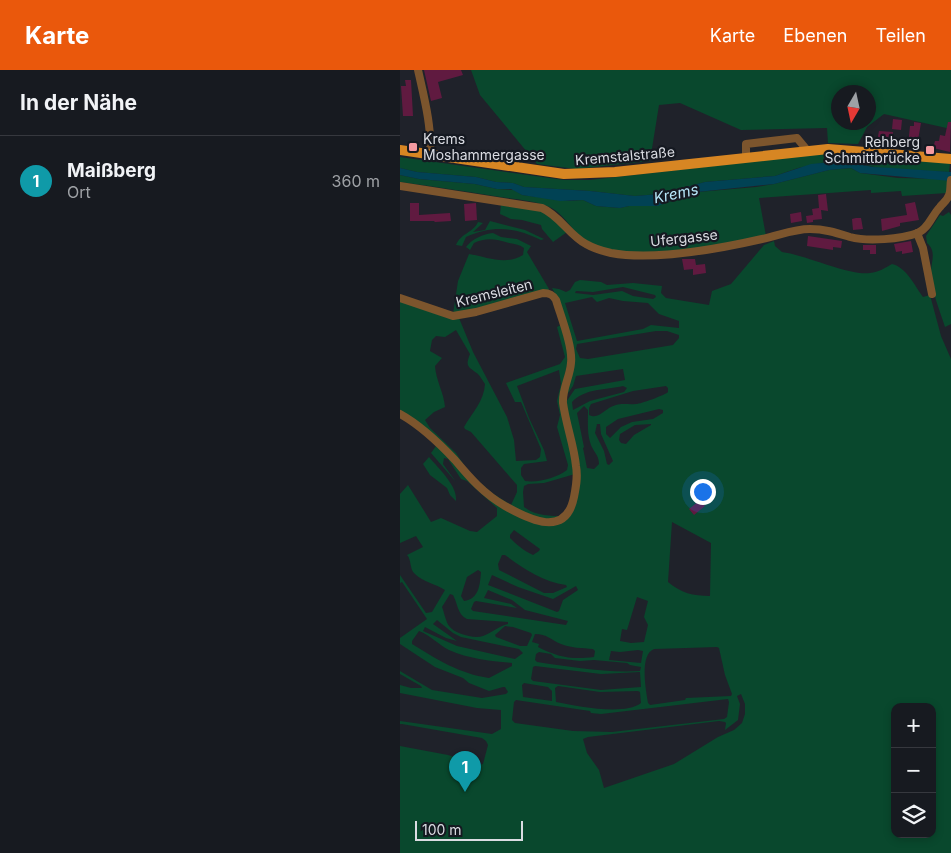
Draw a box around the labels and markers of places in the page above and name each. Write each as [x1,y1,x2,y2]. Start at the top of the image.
place label: Krems Moshammergasse [423,130,545,163]
place label: Rehberg Schmittbrücke [825,133,920,166]
marker: Krems Moshammergasse [407,141,419,153]
marker: Rehberg Schmittbrücke [924,144,936,156]
pin: 1 [449,751,481,792]

